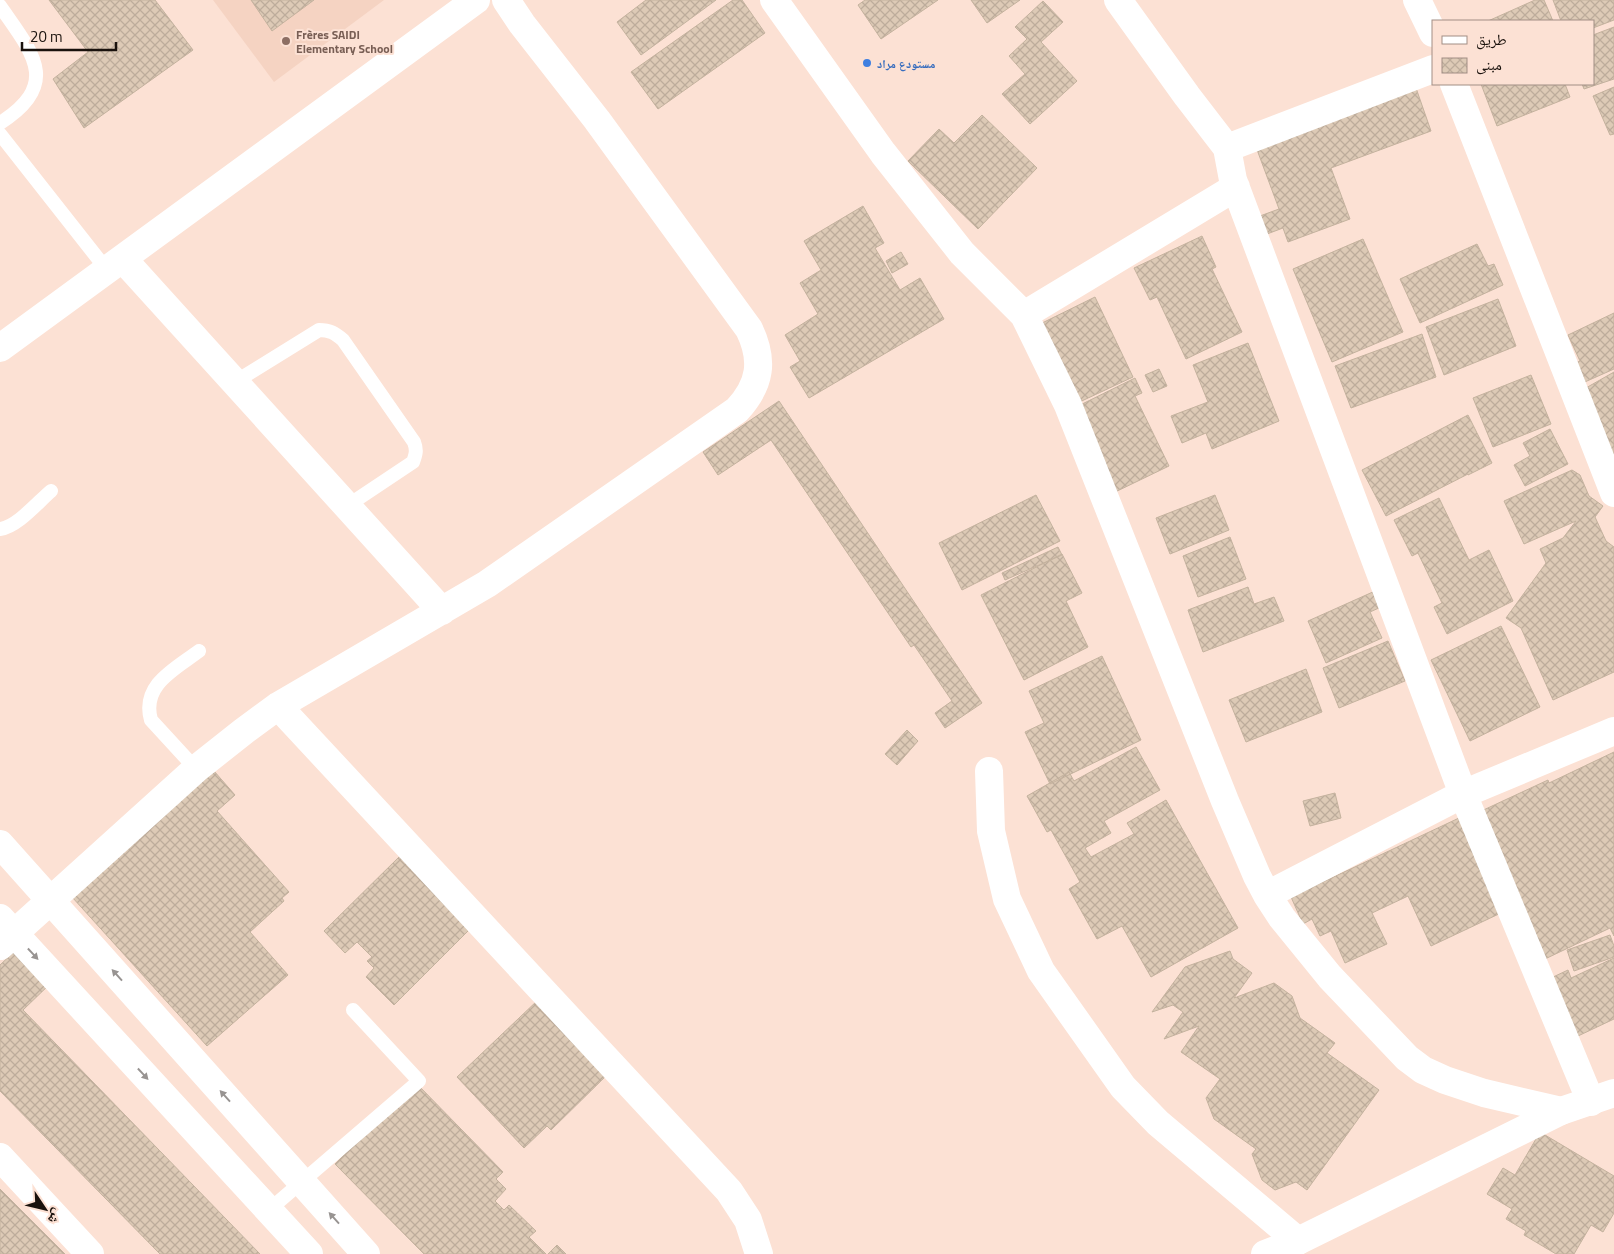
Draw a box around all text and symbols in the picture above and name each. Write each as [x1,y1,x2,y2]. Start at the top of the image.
scale bar [22,20,116,52]
legend [1432,20,1594,85]
text: 20 m [30,25,63,48]
place label: Frères SAIDI Elementary School [296,25,393,58]
text: طريق [1476,28,1507,51]
marker: Frères SAIDI Elementary School [280,35,292,47]
text: مبنى [1476,53,1502,76]
place label: مستودع مراد [877,54,936,73]
marker: مستودع مراد [861,57,873,69]
one-way arrow [27,948,39,960]
one-way arrow [111,970,123,982]
one-way arrow [137,1067,149,1079]
one-way arrow [219,1091,231,1103]
north arrow [20,1184,70,1234]
text: ش [43,1205,69,1229]
one-way arrow [328,1211,339,1224]

